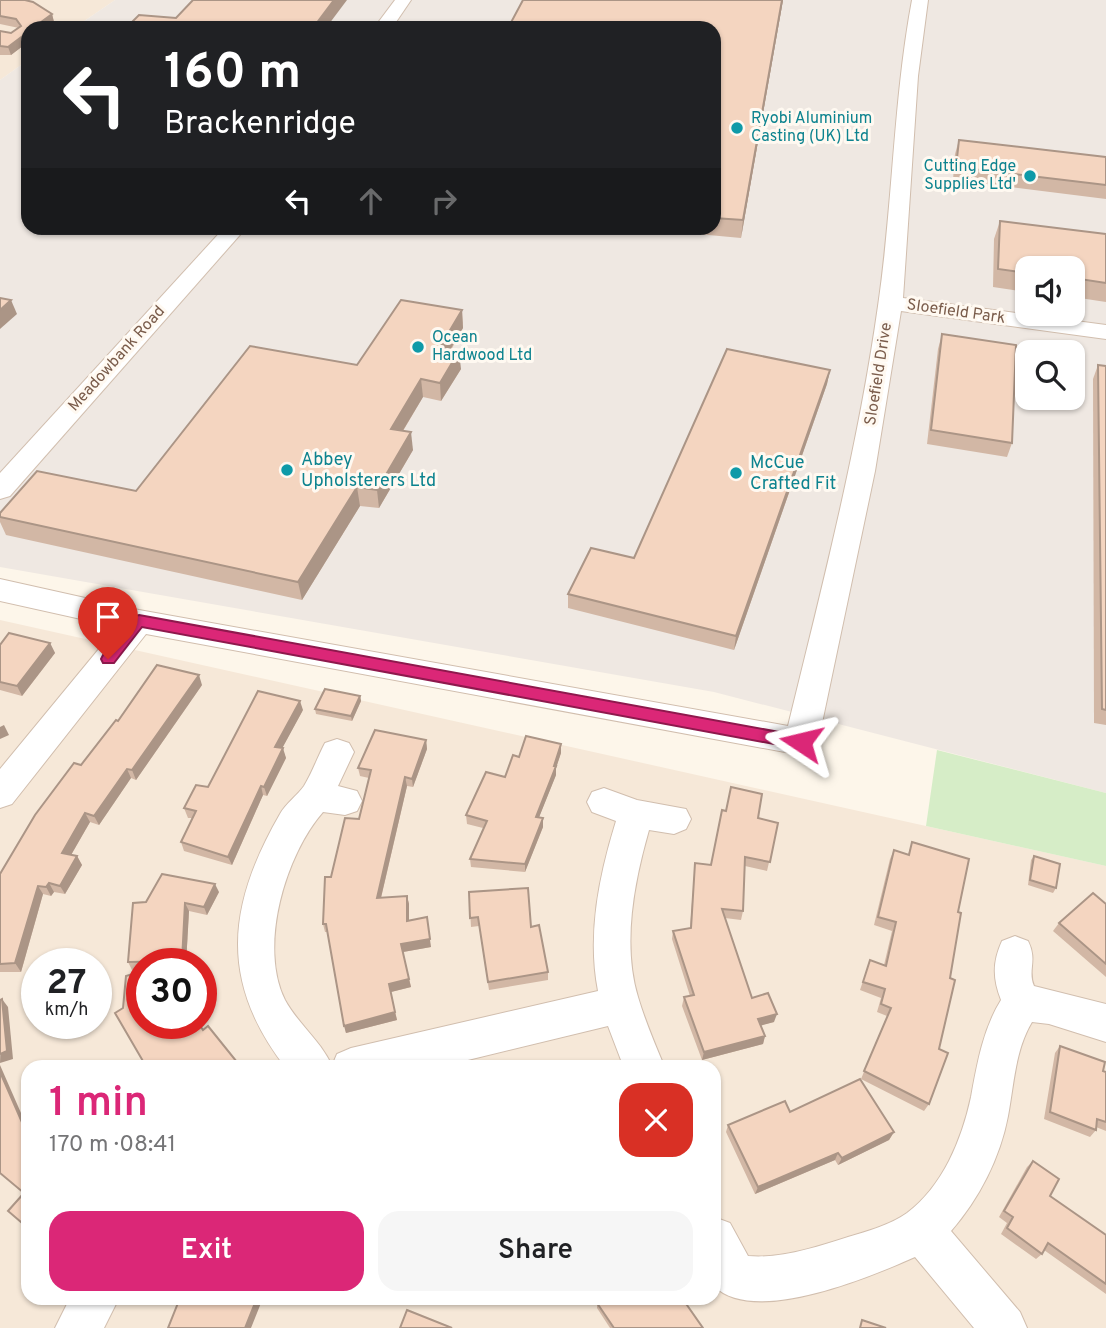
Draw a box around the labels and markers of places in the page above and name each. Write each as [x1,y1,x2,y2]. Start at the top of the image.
place label: Ryobi Aluminium Casting (UK) Ltd [751,109,872,147]
marker: Ryobi Aluminium Casting (UK) Ltd [729,120,745,136]
place label: Cutting Edge Supplies Ltd' [923,157,1016,195]
marker: Cutting Edge Supplies Ltd' [1022,168,1038,184]
place label: Ocean Hardwood Ltd [432,328,532,366]
marker: Ocean Hardwood Ltd [410,339,426,355]
place label: Abbey Upholsterers Ltd [301,449,436,493]
place label: McCue Crafted Fit [750,452,836,496]
marker: Abbey Upholsterers Ltd [279,462,295,478]
marker: McCue Crafted Fit [728,465,744,481]
pin [78,587,138,659]

